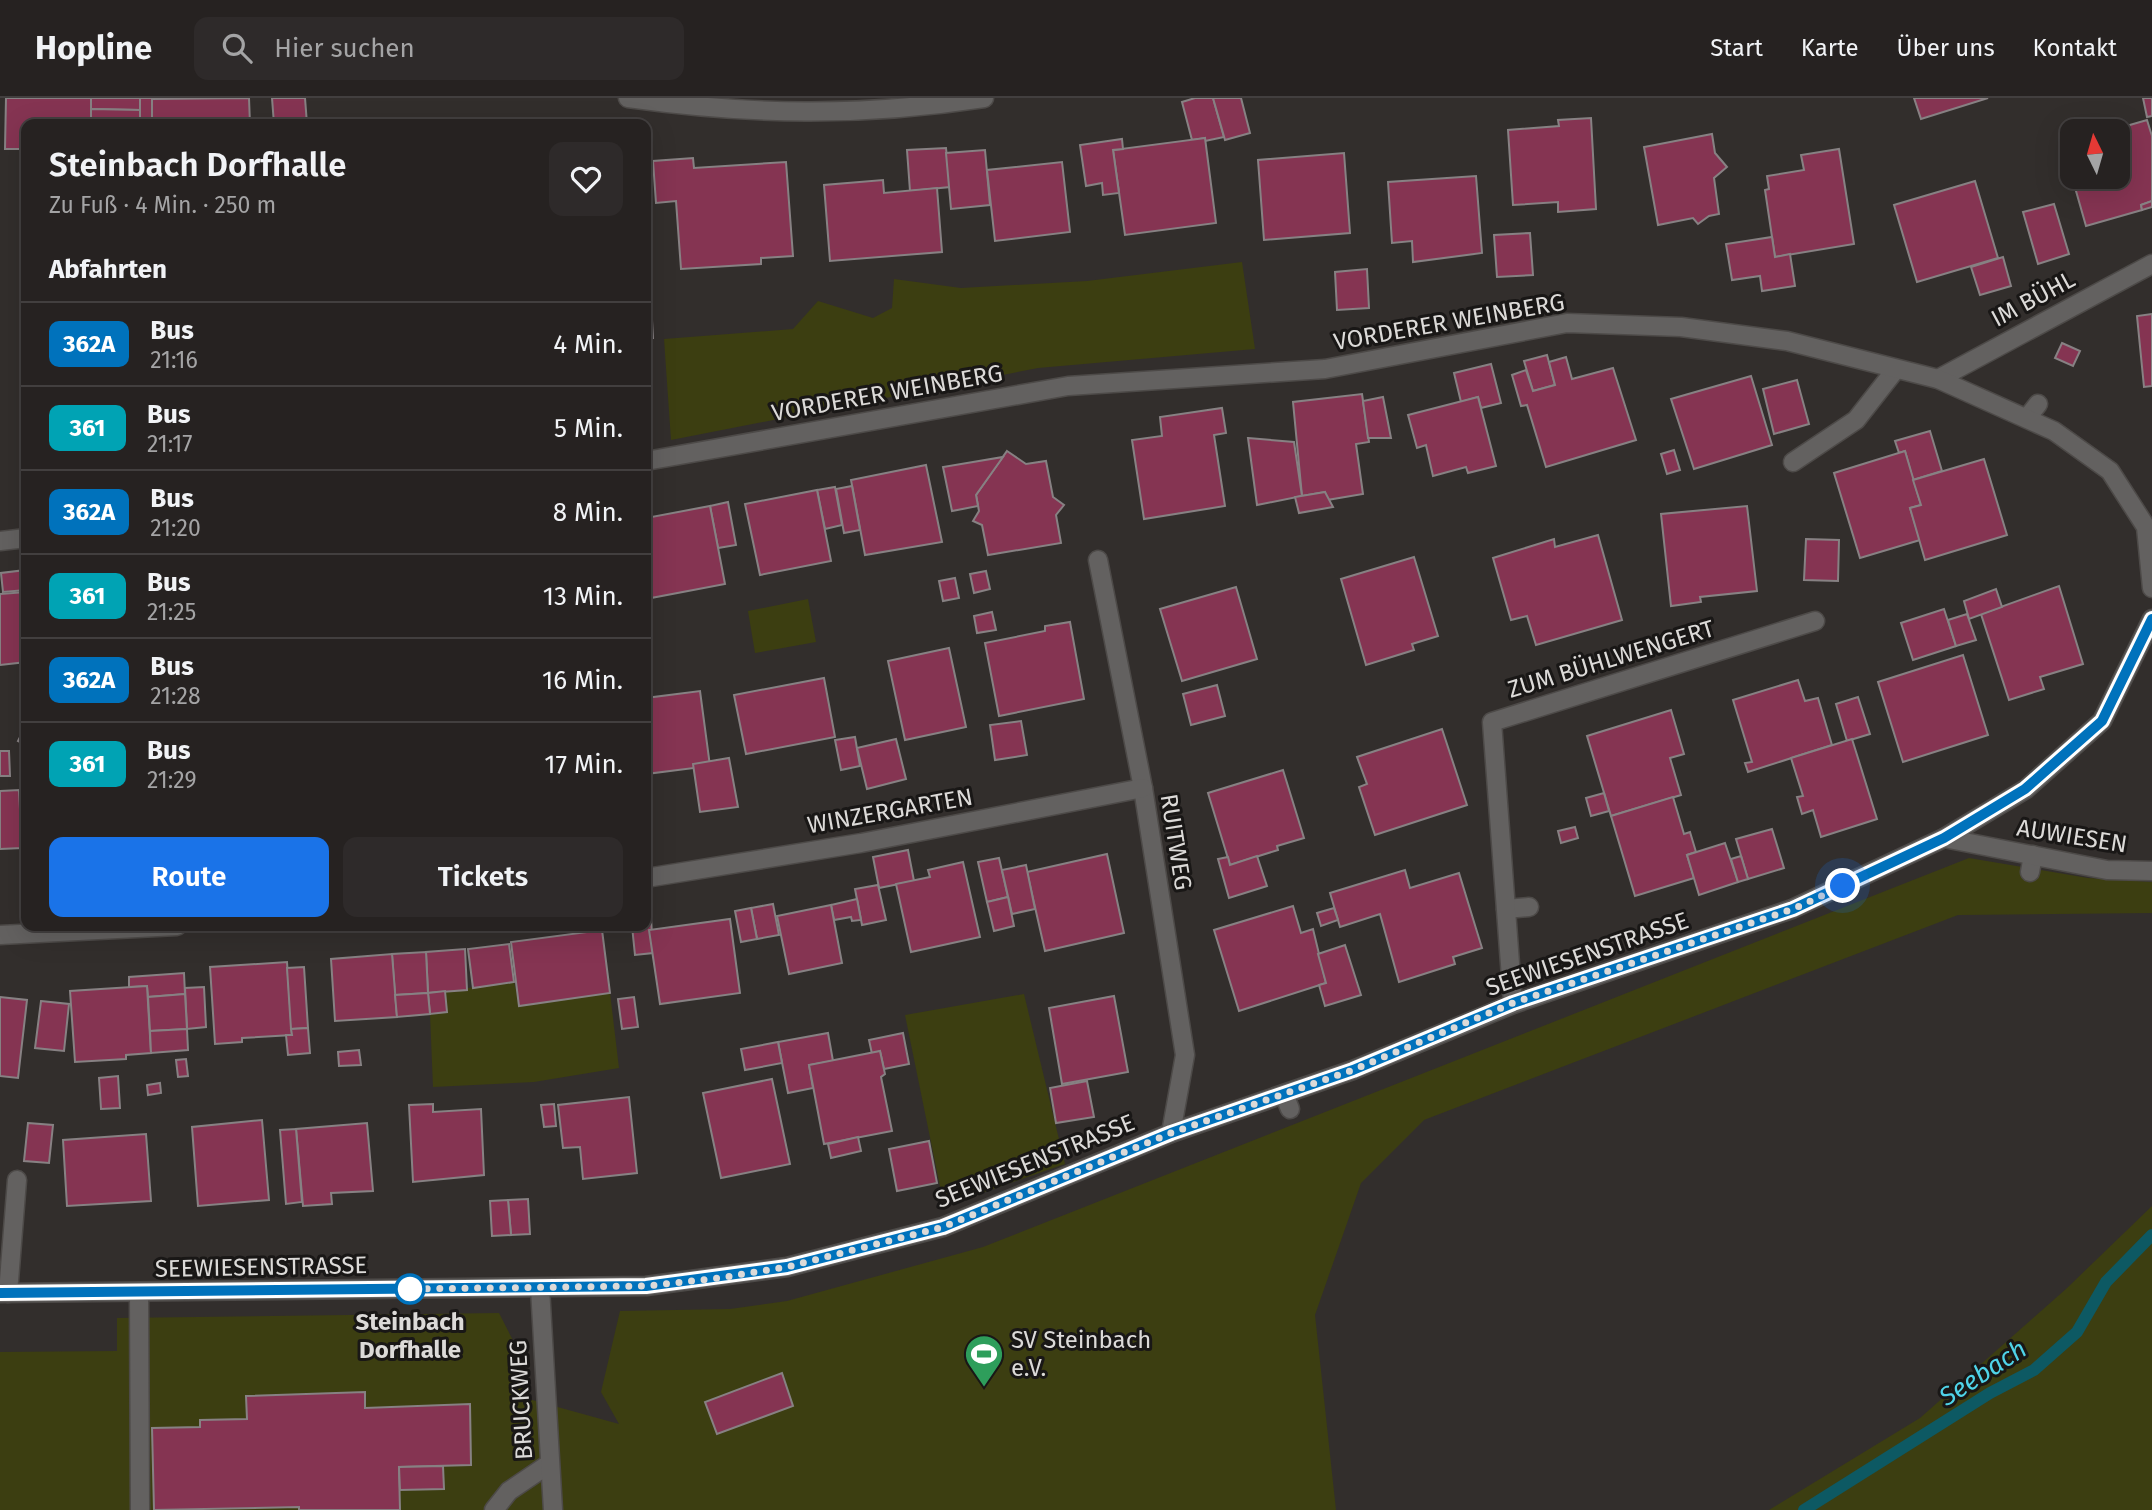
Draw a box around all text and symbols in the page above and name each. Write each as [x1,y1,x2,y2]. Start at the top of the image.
search box [194,17,684,80]
text: Hopline [35,28,152,68]
icon: search [218,29,256,67]
text: Hier suchen [274,33,415,64]
text: Start [1710,34,1763,62]
text: Karte [1801,34,1859,62]
text: Über uns [1897,34,1995,62]
text: Kontakt [2033,34,2117,62]
north arrow [2060,119,2130,189]
map controls [2060,119,2130,189]
button: heart [549,142,623,216]
text: Steinbach Dorfhalle [49,145,346,185]
text: Zu Fuß · 4 Min. · 250 m [49,191,276,219]
text: Abfahrten [49,254,167,285]
street label: IM BÜHL [1986,265,2080,333]
street label: VORDERER WEINBERG [1331,288,1567,356]
text: Bus [150,315,194,346]
text: 4 Min. [553,329,623,360]
text: 362A [63,330,115,358]
text: 21:16 [150,346,198,374]
street label: VORDERER WEINBERG [769,359,1005,427]
text: Bus [147,399,190,430]
text: 5 Min. [554,413,623,444]
text: 361 [70,414,105,442]
text: 21:17 [147,430,193,458]
text: Bus [150,483,194,514]
text: 8 Min. [553,497,623,528]
text: 362A [63,498,115,526]
text: 21:20 [150,514,201,542]
text: Bus [147,567,190,598]
text: 13 Min. [543,581,623,612]
text: 361 [70,582,105,610]
text: 21:25 [147,598,196,626]
street label: ZUM BÜHLWENGERT [1504,614,1718,704]
text: Bus [150,651,194,682]
text: 16 Min. [542,665,623,696]
text: 362A [63,666,115,694]
text: 21:28 [150,682,201,710]
text: Bus [147,735,190,766]
text: 17 Min. [544,749,623,780]
text: 361 [70,750,105,778]
text: 21:29 [147,766,197,794]
street label: WINZERGARTEN [805,783,975,839]
street label: RUITWEG [1155,792,1197,892]
street label: AUWIESEN [2015,813,2129,859]
button: Route [49,837,329,917]
button: Tickets [343,837,623,917]
your location [1825,868,1860,903]
street label: SEEWIESENSTRASSE [1482,906,1692,1002]
street label: SEEWIESENSTRASSE [931,1108,1139,1214]
street label: SEEWIESENSTRASSE [155,1251,367,1283]
marker: Steinbach Dorfhalle [395,1274,425,1304]
place label: Steinbach Dorfhalle [355,1308,465,1364]
place label: SV Steinbach e.V. [1011,1326,1151,1382]
sports icon: SV Steinbach e.V. [963,1333,1005,1388]
water label: Seebach [1933,1333,2033,1413]
street label: BRUCKWEG [504,1339,538,1461]

